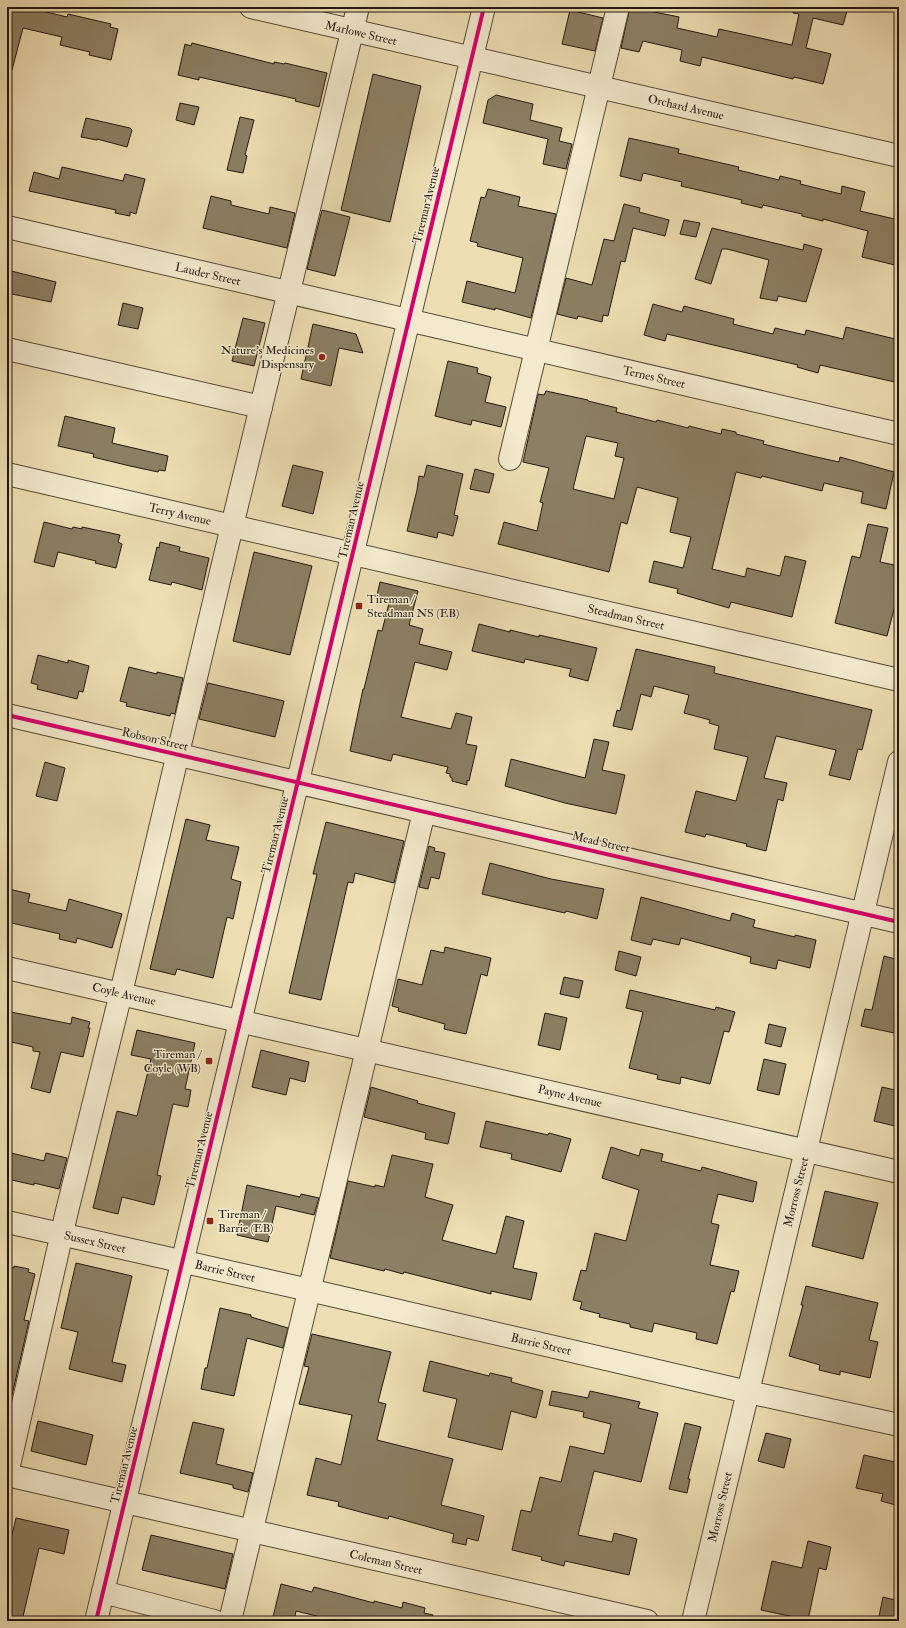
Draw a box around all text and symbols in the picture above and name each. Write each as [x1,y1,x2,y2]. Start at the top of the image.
street label: Marlowe Street [323,18,398,49]
street label: Orchard Avenue [646,91,725,124]
street label: Tireman Avenue [410,165,443,245]
street label: Lauder Street [174,260,242,289]
place label: Nature's Medicines Dispensary [221,343,315,372]
marker: Nature's Medicines Dispensary [317,352,327,362]
street label: Ternes Street [621,363,687,392]
street label: Tireman Avenue [335,480,368,560]
street label: Terry Avenue [147,500,213,529]
place label: Tireman / Steadman NS (EB) [367,592,459,621]
marker: Tireman / Steadman NS (EB) [354,601,364,611]
street label: Steadman Street [586,601,666,634]
street label: Robson Street [120,725,190,754]
street label: Tireman Avenue [259,795,292,875]
street label: Mead Street [571,829,631,856]
street label: Coyle Avenue [91,980,157,1009]
place label: Tireman / Coyle (WB) [144,1047,203,1076]
marker: Tireman / Coyle (WB) [204,1056,214,1066]
street label: Payne Avenue [536,1082,603,1111]
street label: Tireman Avenue [183,1110,216,1190]
street label: Morross Street [781,1156,812,1229]
place label: Tireman / Barrie (EB) [218,1207,273,1236]
marker: Tireman / Barrie (EB) [205,1216,215,1226]
street label: Sussex Street [63,1228,127,1257]
street label: Barrie Street [193,1257,257,1286]
street label: Barrie Street [509,1330,573,1359]
street label: Tireman Avenue [108,1425,141,1505]
street label: Morross Street [705,1470,736,1544]
street label: Coleman Street [348,1547,424,1578]

